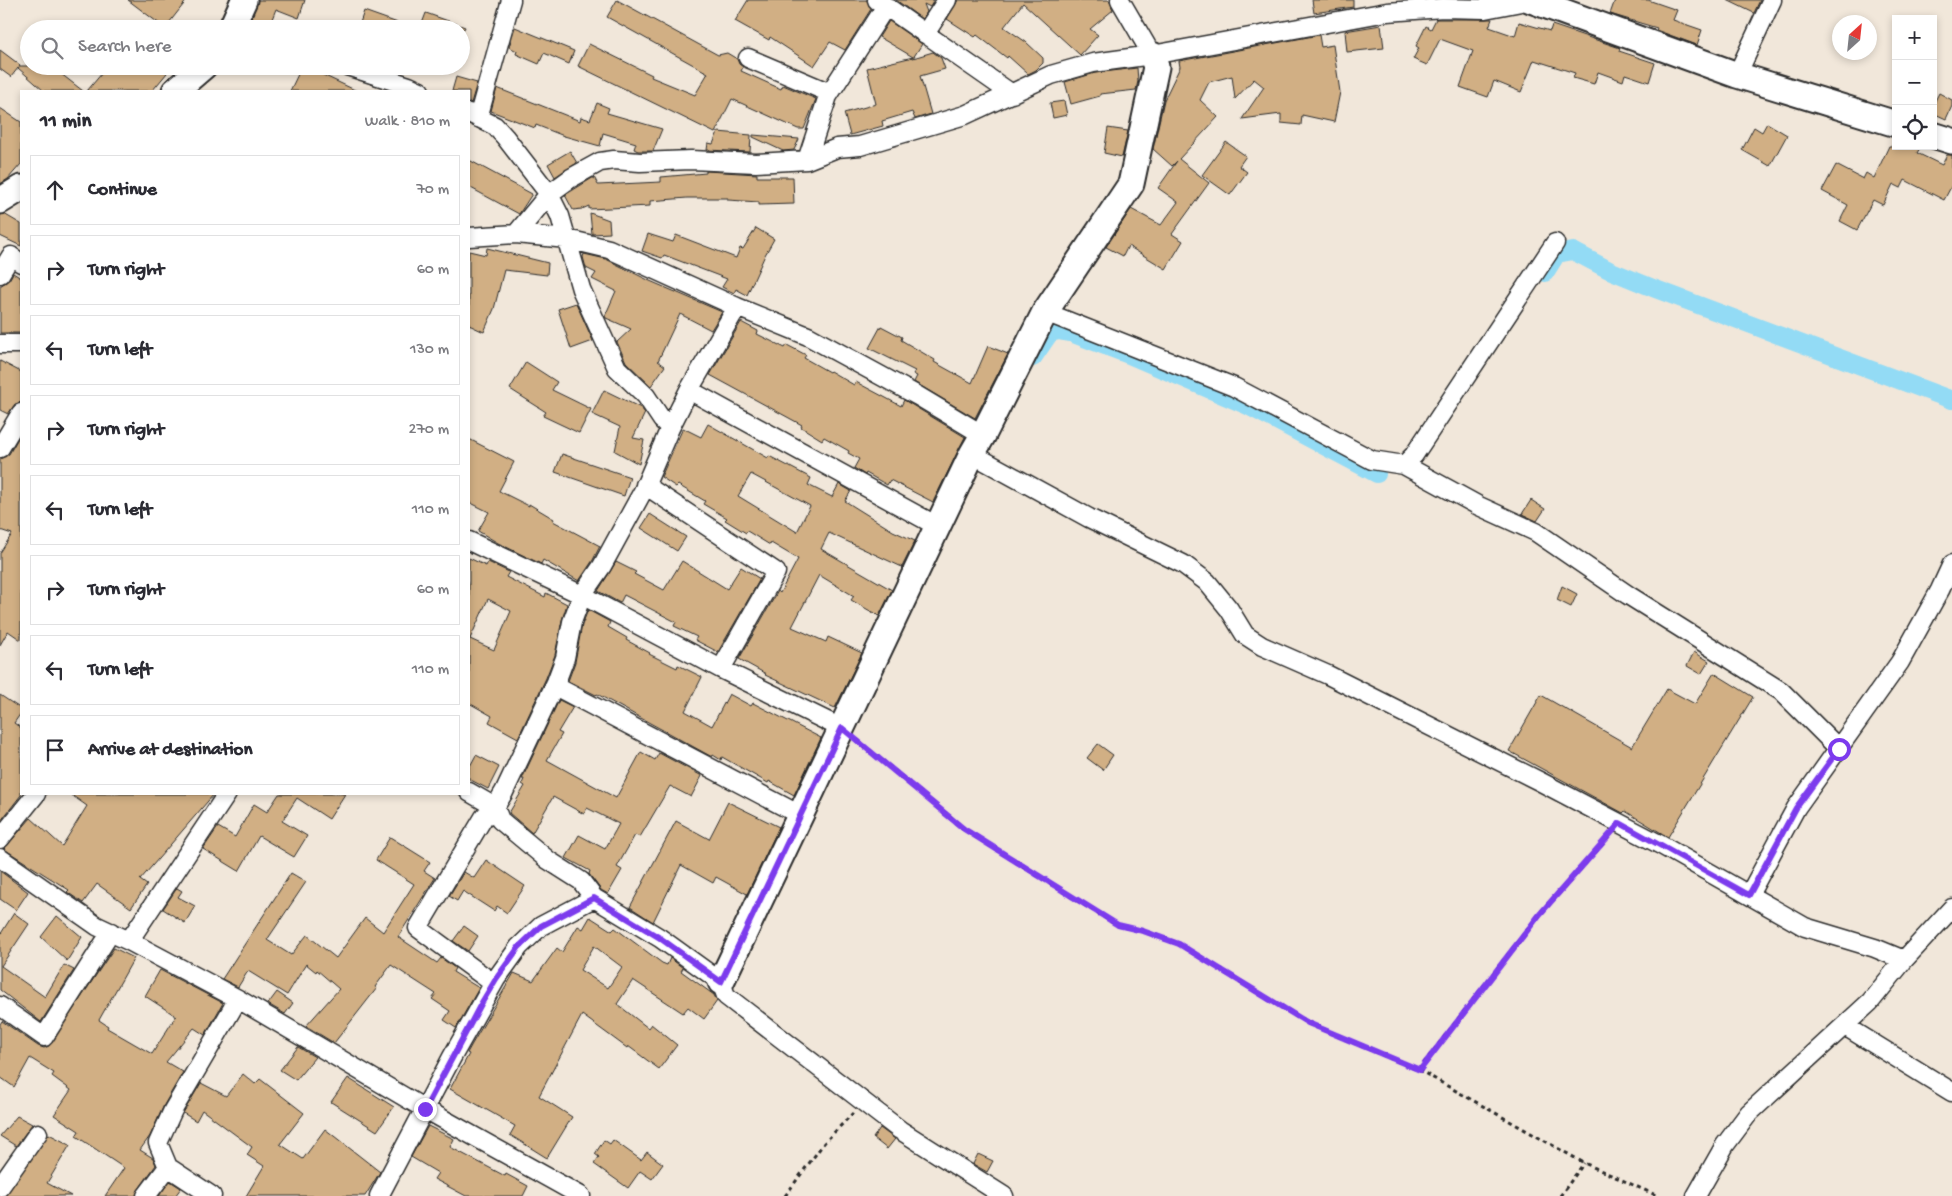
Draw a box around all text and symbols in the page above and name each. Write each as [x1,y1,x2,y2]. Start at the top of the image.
north arrow [1832,15,1877,60]
map controls [1892,15,1937,150]
button: + [1892,15,1937,60]
search box [20,20,470,75]
icon: search [38,34,66,62]
text: Search here [78,36,172,59]
button: − [1892,60,1937,105]
button: locate [1892,105,1937,150]
text: 11 min [40,110,91,135]
text: Walk · 810 m [365,113,450,132]
icon: ahead [41,176,69,204]
text: Continue [88,179,157,202]
text: 70 m [416,181,449,200]
icon: right [41,256,69,284]
text: Turn right [88,259,164,282]
text: 60 m [417,261,449,280]
icon: left [41,336,69,364]
text: Turn left [88,339,152,362]
text: 130 m [410,341,449,360]
icon: right [41,416,69,444]
text: Turn right [88,419,164,442]
text: 270 m [409,421,449,440]
icon: left [41,496,69,524]
text: Turn left [88,499,152,522]
text: 110 m [412,501,449,520]
icon: right [41,576,69,604]
text: Turn right [88,579,164,602]
text: 60 m [417,581,449,600]
icon: left [41,656,69,684]
text: Turn left [88,659,152,682]
text: 110 m [412,661,449,680]
icon: arrive [41,736,69,764]
route start [1828,738,1851,761]
text: Arrive at destination [88,739,252,762]
route end [414,1098,437,1121]

